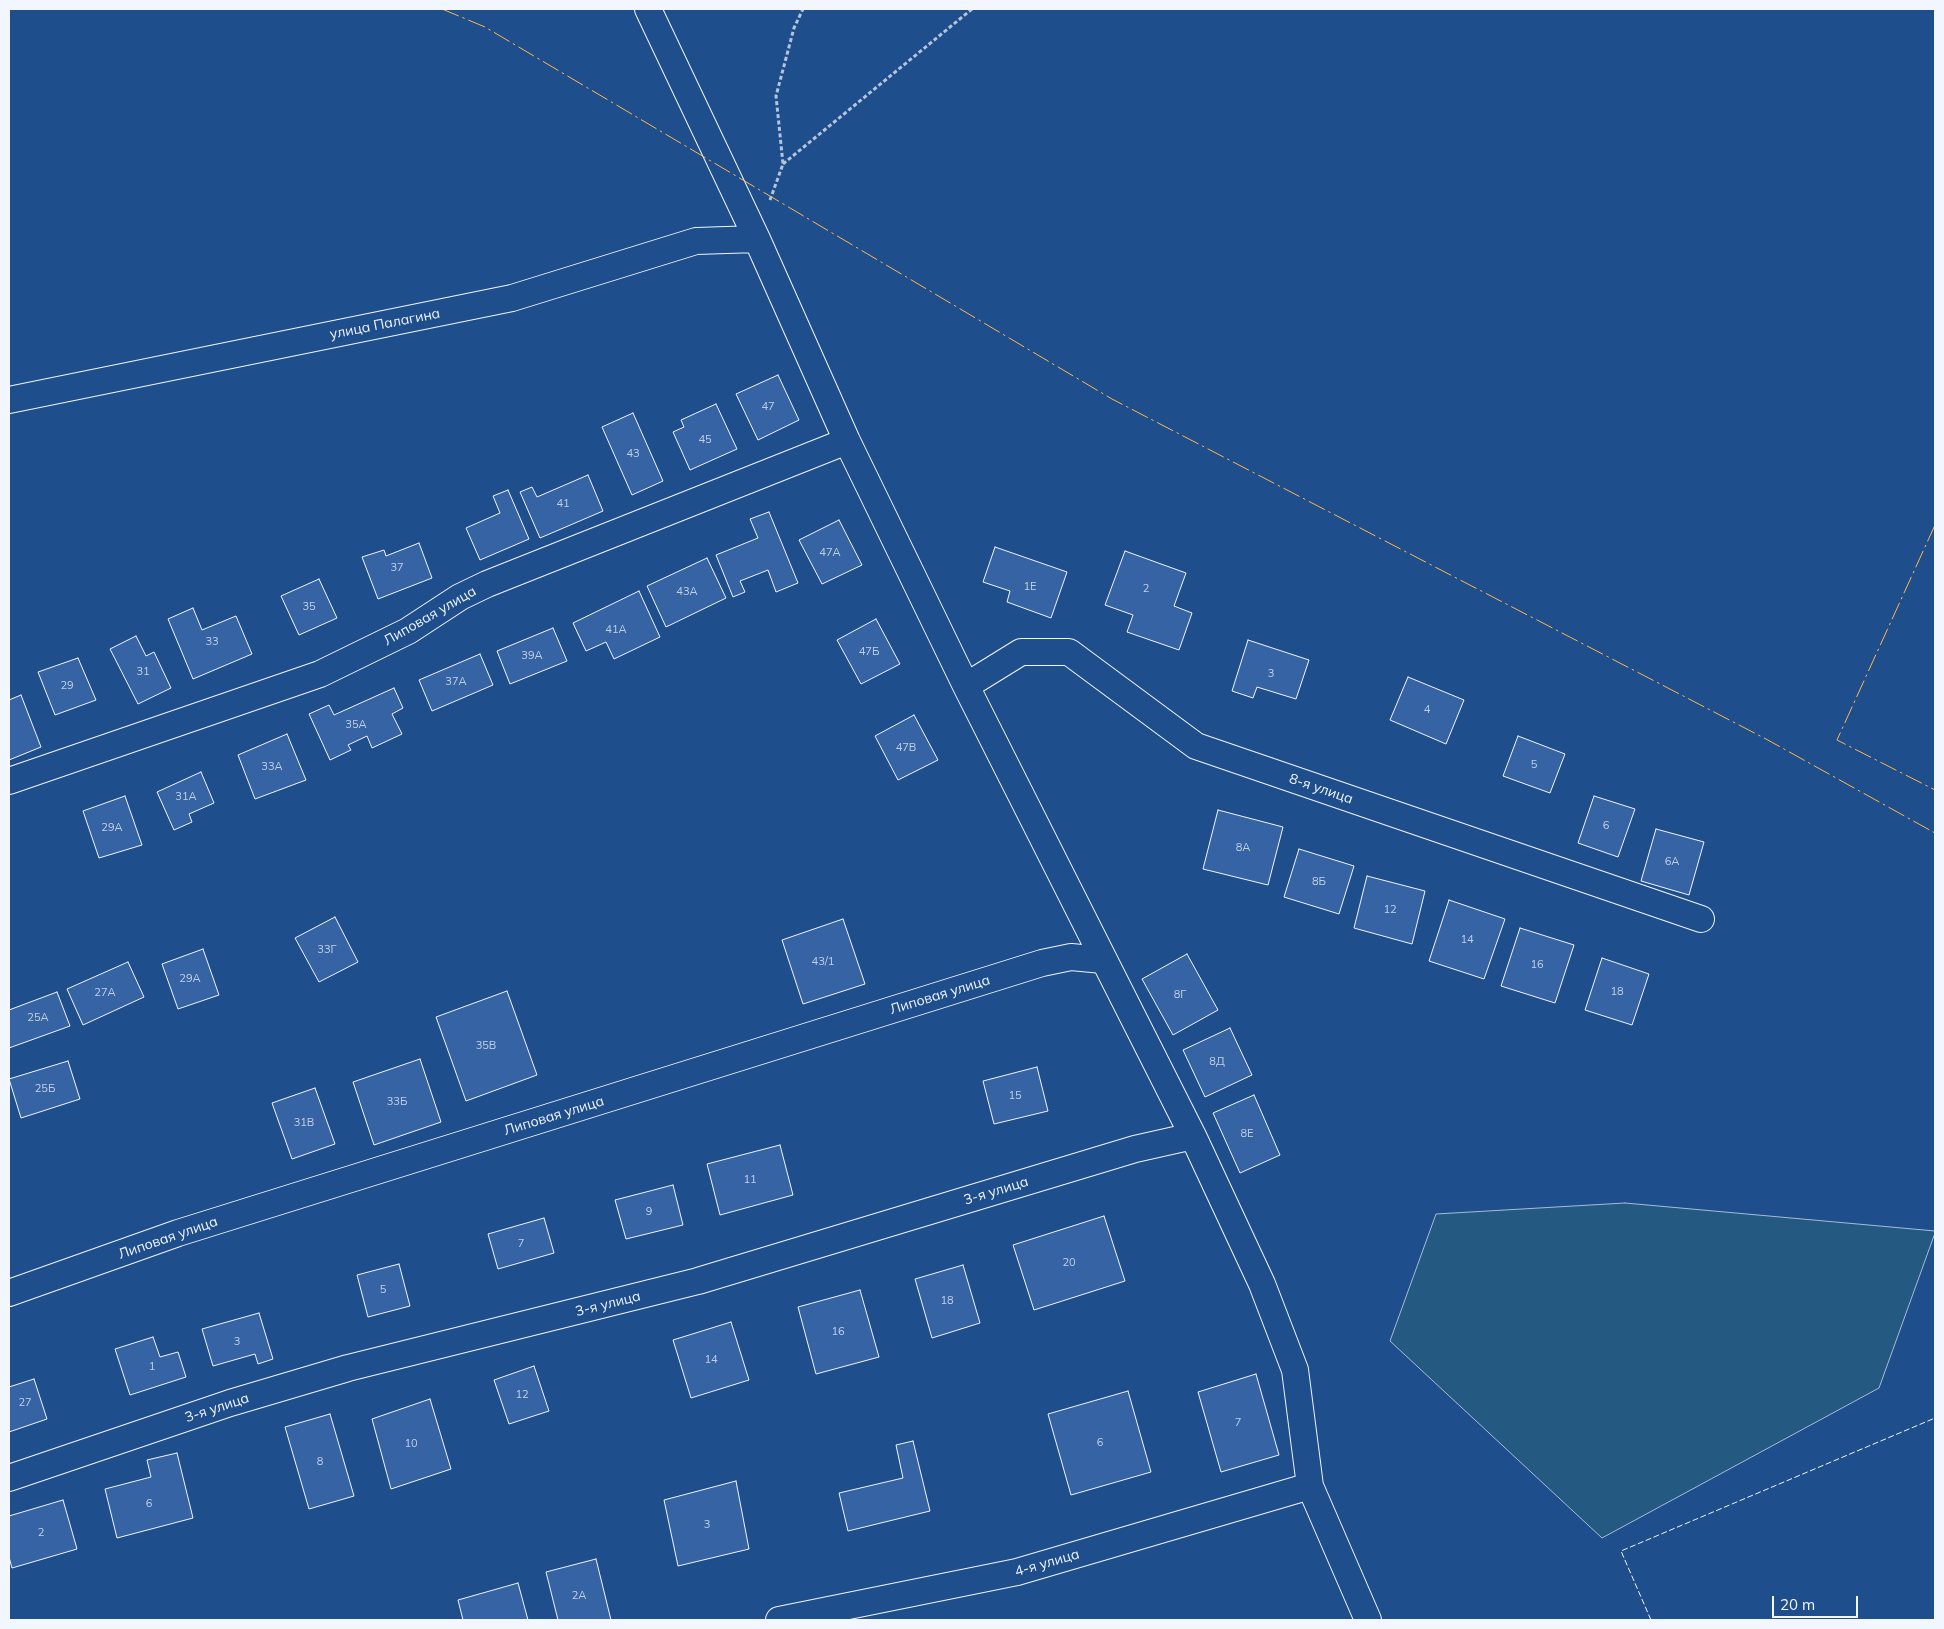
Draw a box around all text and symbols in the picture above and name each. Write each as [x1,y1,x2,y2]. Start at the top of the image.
street label: улица Палагина [328,305,442,343]
house number: 47 [761,400,775,414]
house number: 45 [698,433,712,447]
house number: 43 [626,447,640,461]
house number: 41 [556,497,570,511]
house number: 47А [819,546,841,560]
house number: 37 [390,561,404,575]
house number: 1Е [1023,580,1037,594]
house number: 2 [1143,582,1149,596]
street label: Липовая улица [381,583,479,649]
house number: 43А [676,585,698,599]
house number: 35 [302,600,316,614]
house number: 41А [605,623,627,637]
house number: 33 [205,635,219,649]
house number: 47Б [859,645,879,659]
house number: 39А [521,649,543,663]
house number: 31 [136,665,150,679]
house number: 3 [1268,667,1274,681]
house number: 37А [445,675,467,689]
house number: 29 [60,679,74,693]
house number: 4 [1424,703,1430,717]
house number: 35А [345,718,367,732]
house number: 47В [896,741,916,755]
house number: 5 [1531,758,1537,772]
house number: 33А [261,760,283,774]
street label: 8-я улица [1287,770,1355,808]
house number: 31А [175,790,197,804]
house number: 6 [1603,819,1609,833]
house number: 29А [101,821,123,835]
house number: 8А [1236,841,1250,855]
house number: 6А [1665,855,1679,869]
house number: 8Б [1312,875,1326,889]
house number: 12 [1383,903,1397,917]
house number: 14 [1460,933,1474,947]
house number: 33Г [317,943,337,957]
house number: 43/1 [812,955,834,969]
house number: 16 [1530,958,1544,972]
house number: 29А [179,972,201,986]
street label: Липовая улица [888,972,992,1018]
house number: 18 [1610,985,1624,999]
house number: 27А [94,986,116,1000]
house number: 8Г [1174,988,1186,1002]
house number: 25А [27,1011,49,1025]
house number: 35В [476,1039,496,1053]
house number: 8Д [1209,1055,1225,1069]
house number: 25Б [35,1082,55,1096]
house number: 15 [1008,1089,1022,1103]
street label: Липовая улица [502,1093,606,1139]
house number: 33Б [387,1095,407,1109]
house number: 31В [294,1116,314,1130]
house number: 8Е [1240,1127,1254,1141]
house number: 11 [743,1173,757,1187]
street label: 3-я улица [962,1173,1030,1209]
house number: 9 [646,1205,652,1219]
street label: Липовая улица [116,1213,220,1263]
house number: 7 [518,1237,524,1251]
house number: 20 [1062,1256,1076,1270]
house number: 5 [380,1283,386,1297]
street label: 3-я улица [574,1288,642,1320]
house number: 18 [940,1294,954,1308]
house number: 16 [831,1325,845,1339]
house number: 3 [234,1335,240,1349]
house number: 14 [704,1353,718,1367]
house number: 1 [149,1360,155,1374]
house number: 12 [515,1388,529,1402]
street label: 3-я улица [183,1390,251,1426]
house number: 27 [18,1396,32,1410]
house number: 7 [1235,1416,1241,1430]
house number: 6 [1097,1436,1103,1450]
house number: 10 [404,1437,418,1451]
house number: 8 [317,1455,323,1469]
house number: 6 [146,1497,152,1511]
house number: 3 [704,1518,710,1532]
house number: 2 [38,1526,44,1540]
street label: 4-я улица [1013,1546,1081,1580]
scale bar [1774,1586,1860,1618]
house number: 2А [572,1589,586,1603]
text: 20 m [1780,1595,1815,1614]

